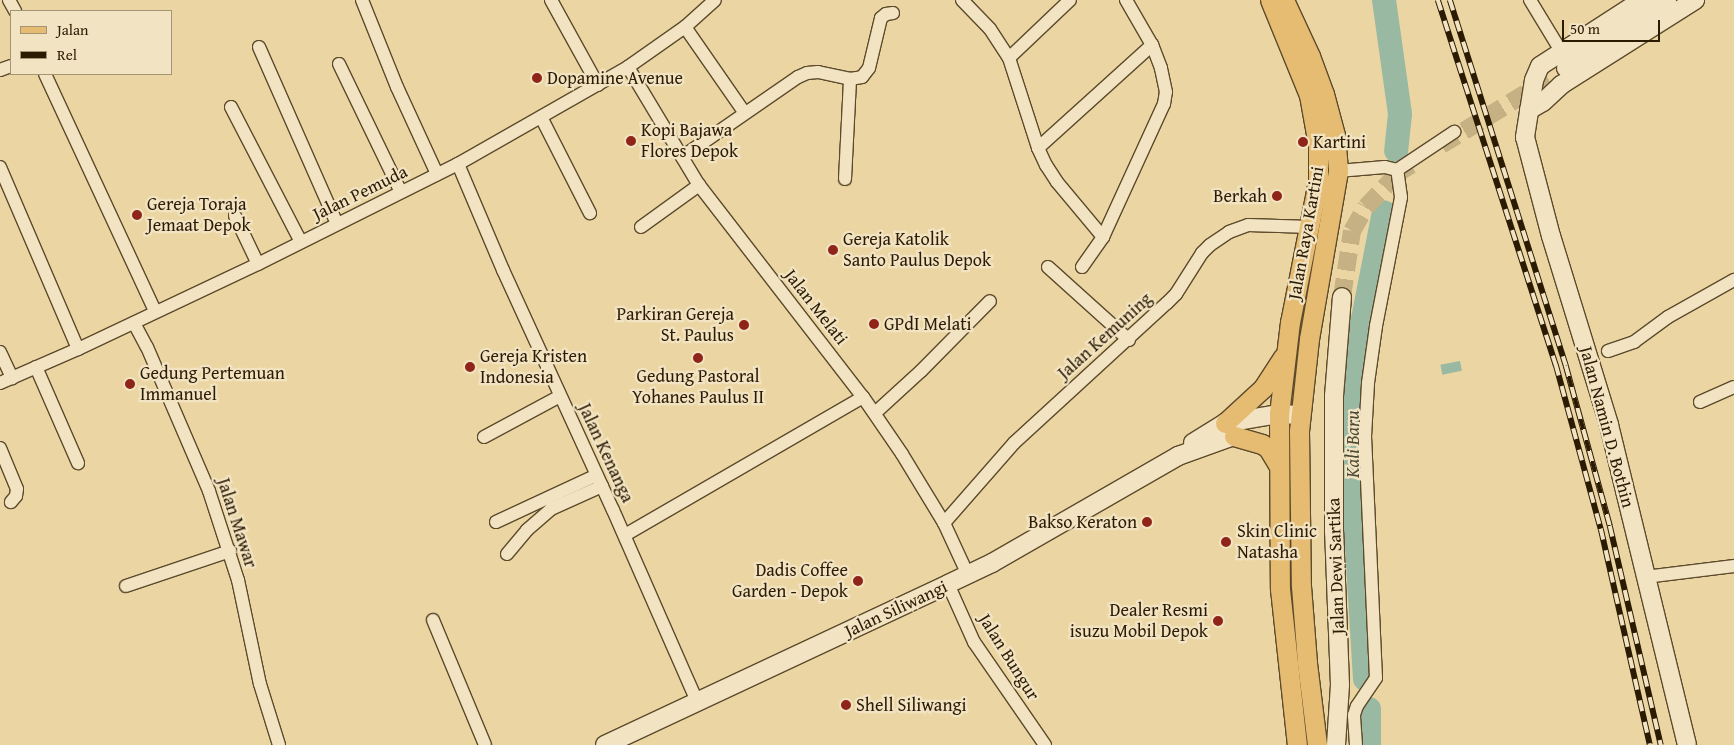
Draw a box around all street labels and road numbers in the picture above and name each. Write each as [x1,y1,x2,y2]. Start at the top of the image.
street label: Jalan Pemuda [309,161,411,225]
street label: Jalan Raya Kartini [1284,165,1328,301]
street label: Jalan Melati [780,265,852,349]
street label: Jalan Kemuning [1053,288,1157,384]
street label: Jalan Namin D. Bothin [1575,344,1639,510]
street label: Jalan Kenanga [574,400,638,506]
street label: Jalan Mawar [212,475,262,571]
street label: Jalan Dewi Sartika [1323,497,1349,635]
street label: Jalan Siliwangi [841,576,951,642]
street label: Jalan Bungur [974,610,1044,704]

